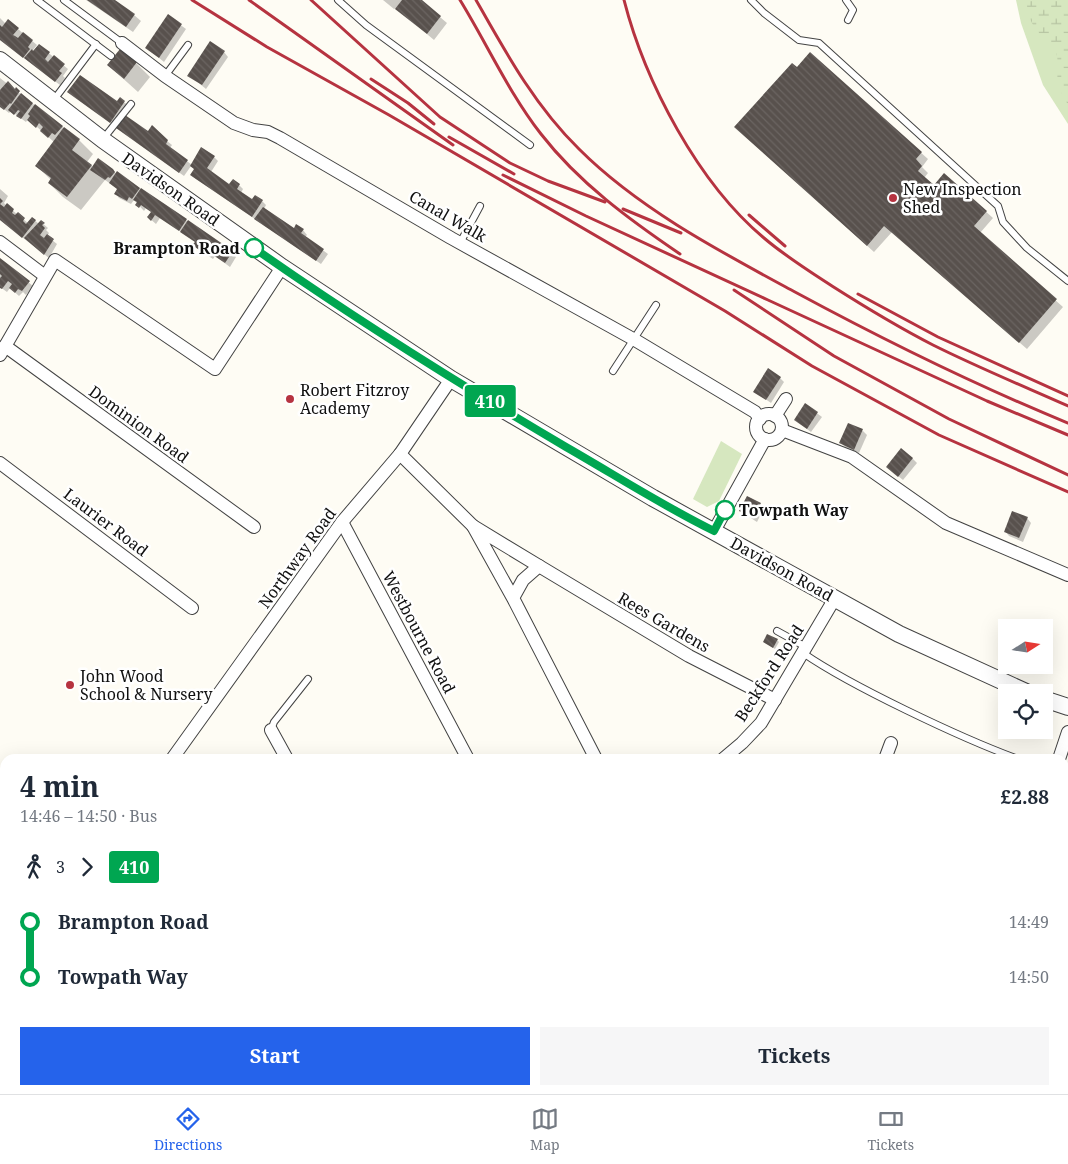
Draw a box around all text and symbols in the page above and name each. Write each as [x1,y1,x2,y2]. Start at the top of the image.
street label: Davidson Road [118,147,224,231]
place label: New Inspection Shed [903,178,1022,218]
street label: Canal Walk [405,185,491,247]
marker: New Inspection Shed [887,192,899,204]
place label: Brampton Road [113,237,241,259]
marker: Brampton Road [244,238,264,258]
place label: Robert Fitzroy Academy [300,379,410,419]
street label: Dominion Road [84,380,194,468]
line badge: 410 [461,385,519,417]
text: 410 [475,389,505,413]
marker: Robert Fitzroy Academy [284,393,296,405]
street label: Laurier Road [59,483,153,561]
place label: Towpath Way [739,499,849,521]
marker: Towpath Way [715,500,735,520]
street label: Northway Road [253,503,341,613]
street label: Davidson Road [727,532,837,606]
street label: Westbourne Road [377,567,461,697]
street label: Rees Gardens [614,587,714,657]
north arrow [998,619,1052,674]
map controls [998,619,1053,739]
street label: Beckford Road [729,620,809,726]
place label: John Wood School & Nursery [79,665,214,705]
marker: John Wood School & Nursery [64,679,76,691]
button: locate [998,684,1053,739]
text: 4 min [20,767,99,805]
text: £2.88 [1001,784,1049,810]
text: 14:46 – 14:50 · Bus [20,805,157,827]
icon: walk [20,853,48,881]
icon: forward [73,853,101,881]
text: 410 [119,855,149,879]
text: 3 [56,856,65,878]
text: Brampton Road [58,909,209,935]
text: 14:49 [1009,911,1049,933]
text: Towpath Way [58,964,188,990]
text: 14:50 [1009,966,1049,988]
button: Start [20,1027,530,1085]
button: Tickets [540,1027,1049,1085]
tab: Directions [154,1105,222,1154]
tab: Map [530,1105,560,1154]
tab: Tickets [868,1105,914,1154]

